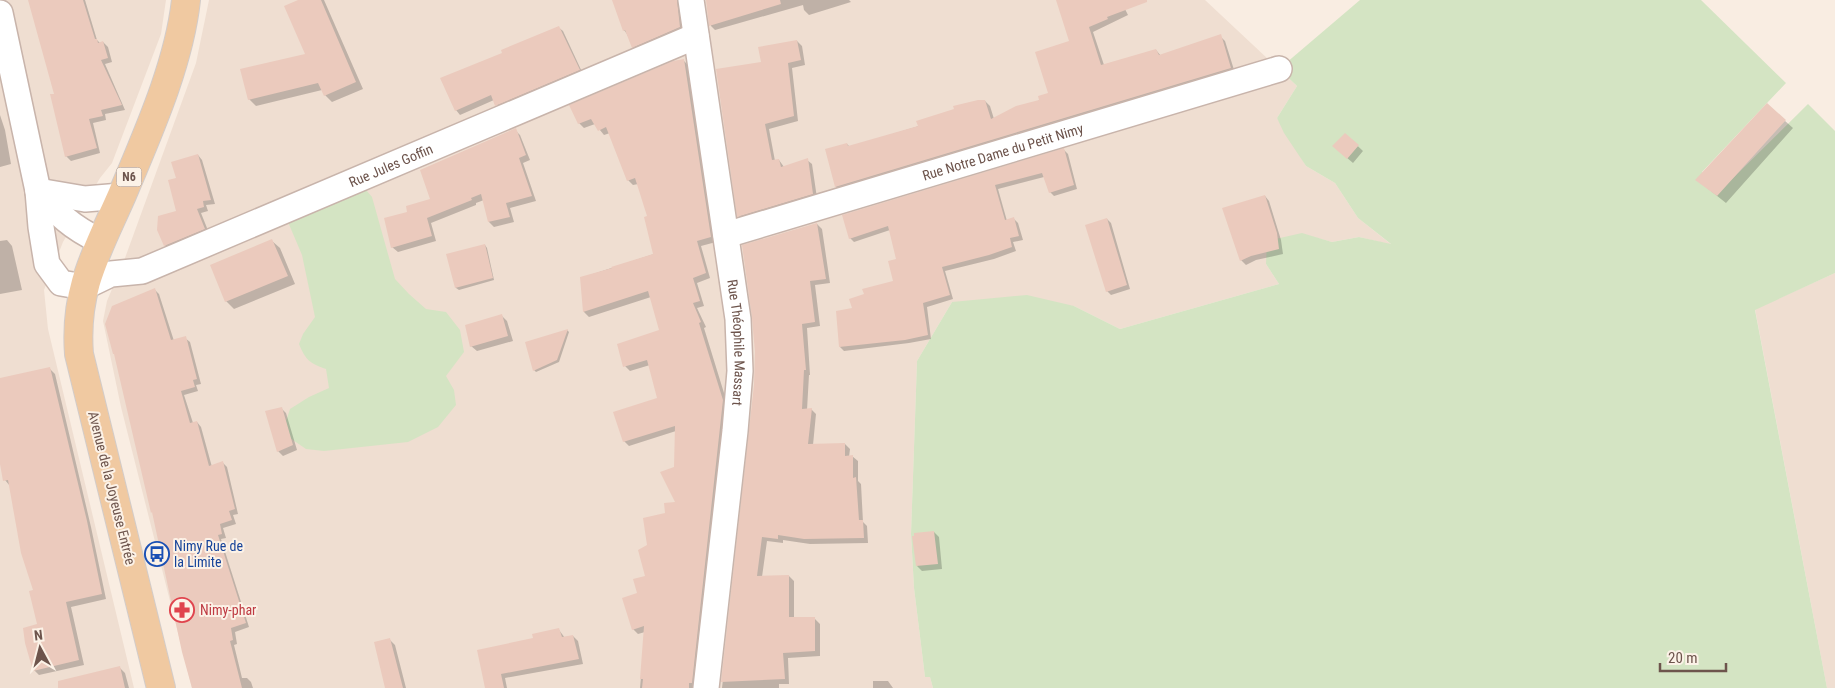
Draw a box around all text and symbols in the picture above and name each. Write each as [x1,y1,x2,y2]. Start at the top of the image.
street label: Rue Notre Dame du Petit Nimy [920,120,1085,184]
street label: Rue Jules Goffin [347,141,435,190]
road number: N6 [116,168,142,186]
street label: Rue Théophile Massart [724,278,748,406]
street label: Avenue de la Joyeuse Entrée [85,410,139,567]
place label: Nimy Rue de la Limite [174,538,243,570]
bus stop icon: Nimy Rue de la Limite [144,541,170,567]
pharmacy icon: Nimy-phar [169,597,195,623]
place label: Nimy-phar [200,602,256,618]
north arrow [15,623,65,673]
text: N [33,627,44,644]
scale bar [1660,640,1726,672]
text: 20 m [1668,649,1698,667]

